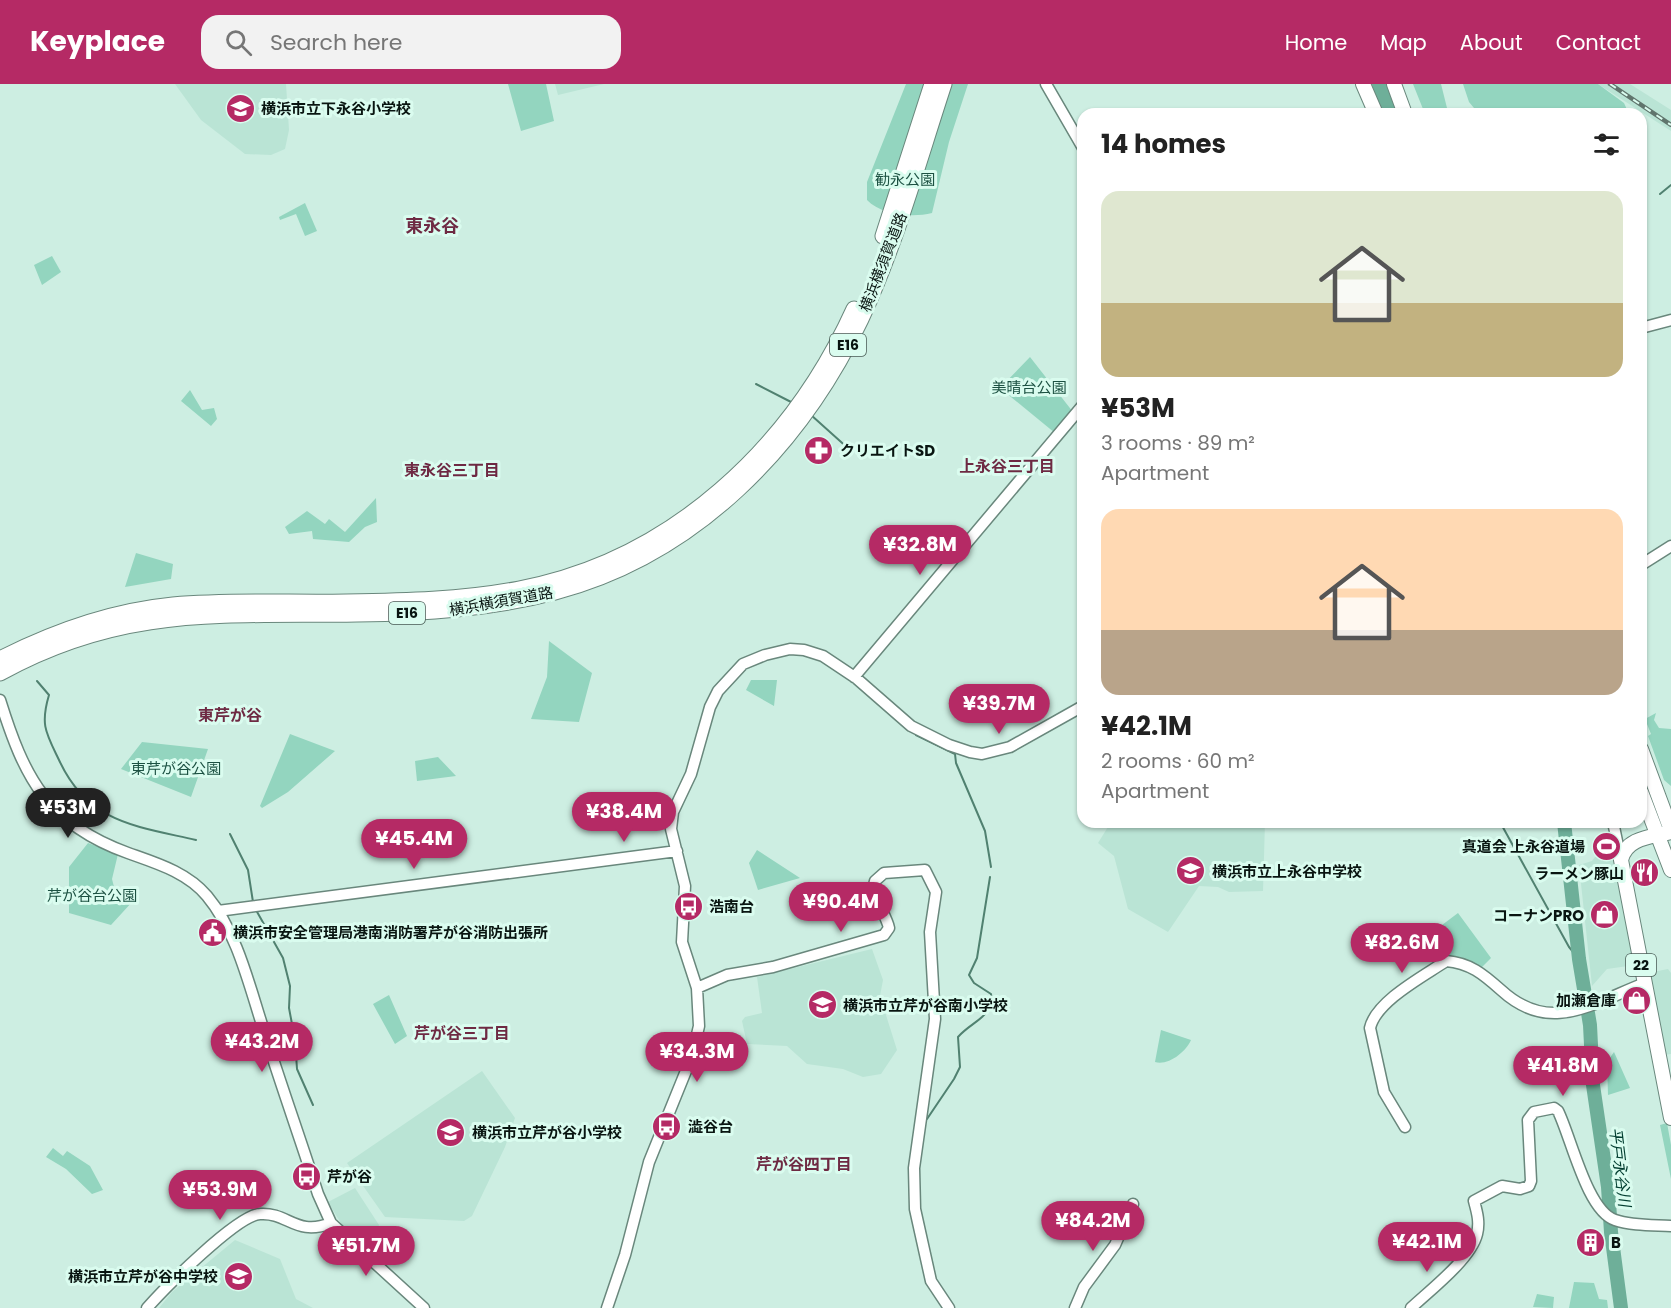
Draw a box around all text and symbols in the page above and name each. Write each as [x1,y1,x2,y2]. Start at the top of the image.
search box [201,15,621,69]
text: Keyplace [30,22,165,61]
icon: search [222,26,255,59]
text: Search here [270,27,402,58]
text: Home [1285,28,1347,57]
text: Map [1380,28,1427,57]
text: About [1460,28,1523,57]
text: Contact [1556,28,1641,57]
school or university icon: 横浜市立下永谷小学校 [224,92,256,124]
place label: 横浜市立下永谷小学校 [261,98,411,119]
text: 14 homes [1101,126,1226,162]
icon: filters [1590,128,1623,161]
park label: 勧永公園 [875,169,935,190]
street label: 横浜横須賀道路 [854,209,912,315]
district label: 東永谷 [405,213,459,238]
icon: home [1308,230,1416,338]
road number: E16 [830,334,866,356]
park label: 美晴台公園 [991,377,1067,398]
text: ¥53M [1101,390,1175,426]
text: 3 rooms · 89 m² [1101,429,1255,457]
pharmacy icon: クリエイトSD [803,434,835,466]
place label: クリエイトSD [840,440,935,461]
district label: 上永谷三丁目 [959,455,1055,478]
district label: 東永谷三丁目 [404,459,500,482]
text: Apartment [1101,459,1209,487]
pin: ¥32.8M [871,525,969,576]
text: ¥32.8M [883,530,957,558]
icon: home [1308,548,1416,656]
street label: 横浜横須賀道路 [447,582,555,620]
road number: E16 [389,602,425,624]
pin: ¥39.7M [950,684,1048,735]
text: ¥39.7M [963,689,1035,717]
district label: 東芹が谷 [198,704,262,727]
text: ¥42.1M [1101,708,1192,744]
text: 2 rooms · 60 m² [1101,747,1255,775]
park label: 東芹が谷公園 [131,758,221,779]
text: Apartment [1101,777,1209,805]
pin: ¥53M [32,788,104,839]
pin: ¥38.4M [575,792,673,843]
text: ¥53M [40,793,96,821]
text: ¥38.4M [586,797,662,825]
pin: ¥45.4M [365,819,463,870]
text: ¥45.4M [375,824,453,852]
sports icon: 真道会 上永谷道場 [1590,830,1622,862]
place label: 真道会 上永谷道場 [1462,836,1585,857]
school or university icon: 横浜市立上永谷中学校 [1175,855,1207,887]
restaurant icon: ラーメン豚山 [1629,857,1661,889]
place label: 横浜市立上永谷中学校 [1212,861,1362,882]
place label: ラーメン豚山 [1535,863,1624,884]
pin: ¥90.4M [792,882,890,933]
park label: 芹が谷台公園 [47,885,137,906]
text: ¥90.4M [803,887,879,915]
bus stop icon: 浩南台 [672,890,704,922]
place label: 浩南台 [709,896,754,917]
shop icon: コーナンPRO [1589,899,1621,931]
place label: コーナンPRO [1493,905,1584,926]
public building icon: 横浜市安全管理局港南消防署芹が谷消防出張所 [196,916,228,948]
place label: 横浜市安全管理局港南消防署芹が谷消防出張所 [233,922,548,943]
pin: ¥82.6M [1353,923,1451,974]
text: ¥82.6M [1365,928,1439,956]
road number: 22 [1626,954,1656,976]
shop icon: 加瀬倉庫 [1621,984,1653,1016]
school or university icon: 横浜市立芹が谷南小学校 [806,989,838,1021]
place label: 加瀬倉庫 [1556,990,1616,1011]
place label: 横浜市立芹が谷南小学校 [843,995,1008,1016]
pin: ¥43.2M [213,1022,311,1073]
district label: 芹が谷三丁目 [414,1022,510,1045]
text: ¥43.2M [225,1027,299,1055]
pin: ¥34.3M [648,1032,746,1083]
text: ¥34.3M [659,1037,735,1065]
pin: ¥41.8M [1514,1046,1612,1097]
text: ¥41.8M [1527,1051,1599,1079]
bus stop icon: 澁谷台 [651,1110,683,1142]
school or university icon: 横浜市立芹が谷小学校 [435,1116,467,1148]
place label: 澁谷台 [688,1116,733,1137]
place label: 横浜市立芹が谷小学校 [472,1122,622,1143]
water label: 平戸永谷川 [1604,1126,1637,1210]
district label: 芹が谷四丁目 [756,1153,852,1176]
bus stop icon: 芹が谷 [290,1160,322,1192]
place label: 芹が谷 [327,1166,372,1187]
pin: ¥53.9M [171,1170,269,1221]
text: ¥53.9M [183,1175,257,1203]
pin: ¥84.2M [1044,1201,1142,1252]
text: ¥84.2M [1055,1206,1131,1234]
pin: ¥42.1M [1378,1222,1476,1273]
pin: ¥51.7M [317,1226,415,1277]
building icon: B [1574,1226,1606,1258]
text: ¥42.1M [1392,1227,1462,1255]
text: ¥51.7M [332,1231,400,1259]
place label: B [1611,1232,1621,1253]
school or university icon: 横浜市立芹が谷中学校 [223,1260,255,1292]
place label: 横浜市立芹が谷中学校 [68,1266,218,1287]

